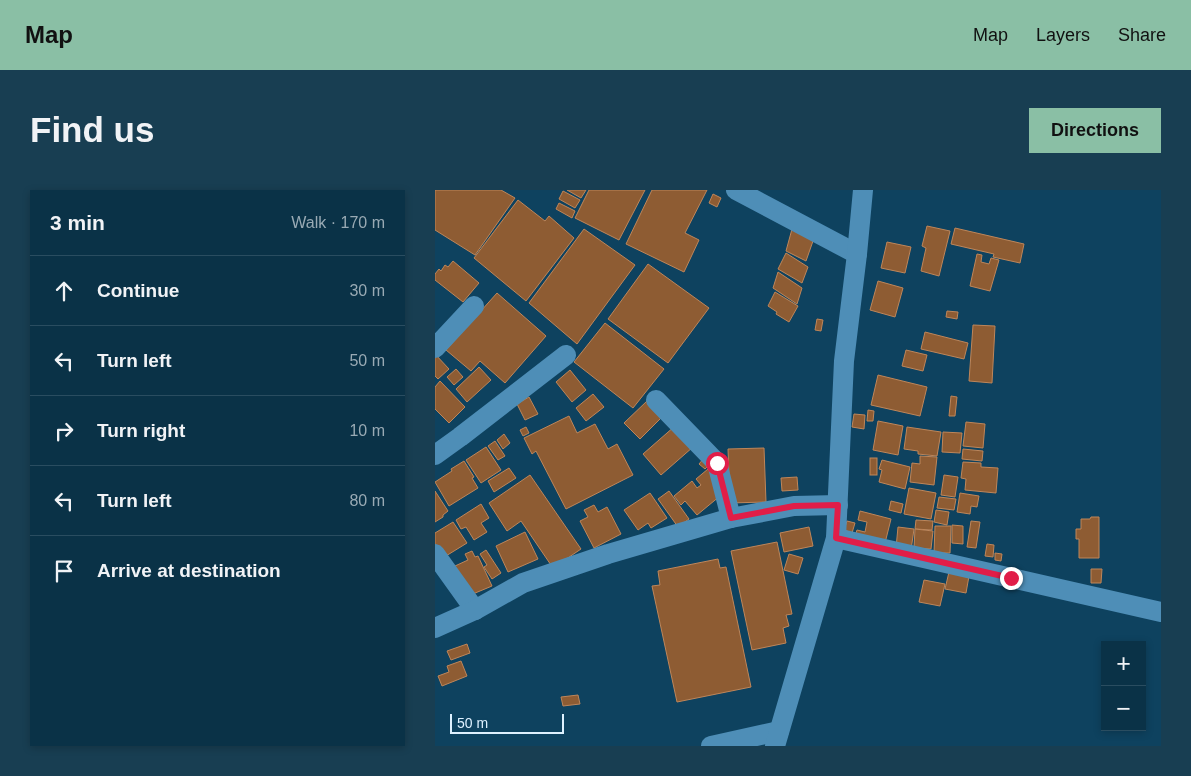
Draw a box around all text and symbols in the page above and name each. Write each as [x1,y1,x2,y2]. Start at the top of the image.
text: Map [25,21,73,48]
text: Map [973,25,1008,45]
text: Layers [1036,25,1090,45]
text: Share [1118,25,1166,45]
button: Directions [1029,108,1161,153]
text: Find us [30,110,154,149]
text: 3 min [50,211,105,234]
text: Walk · 170 m [291,214,385,231]
icon: ahead [50,277,78,305]
text: Continue [97,280,179,301]
text: 30 m [349,282,385,299]
icon: left [50,347,78,375]
text: Turn left [97,350,172,371]
text: 50 m [349,352,385,369]
icon: right [50,417,78,445]
text: Turn right [97,420,185,441]
text: 10 m [349,422,385,439]
route start [706,452,729,475]
icon: left [50,487,78,515]
text: Turn left [97,490,172,511]
text: 80 m [349,492,385,509]
icon: arrive [50,557,78,585]
text: Arrive at destination [97,560,281,581]
route end [1000,567,1023,590]
map controls [1101,641,1146,731]
button: + [1101,641,1146,686]
button: − [1101,686,1146,731]
scale bar [450,711,564,734]
text: 50 m [457,715,488,731]

